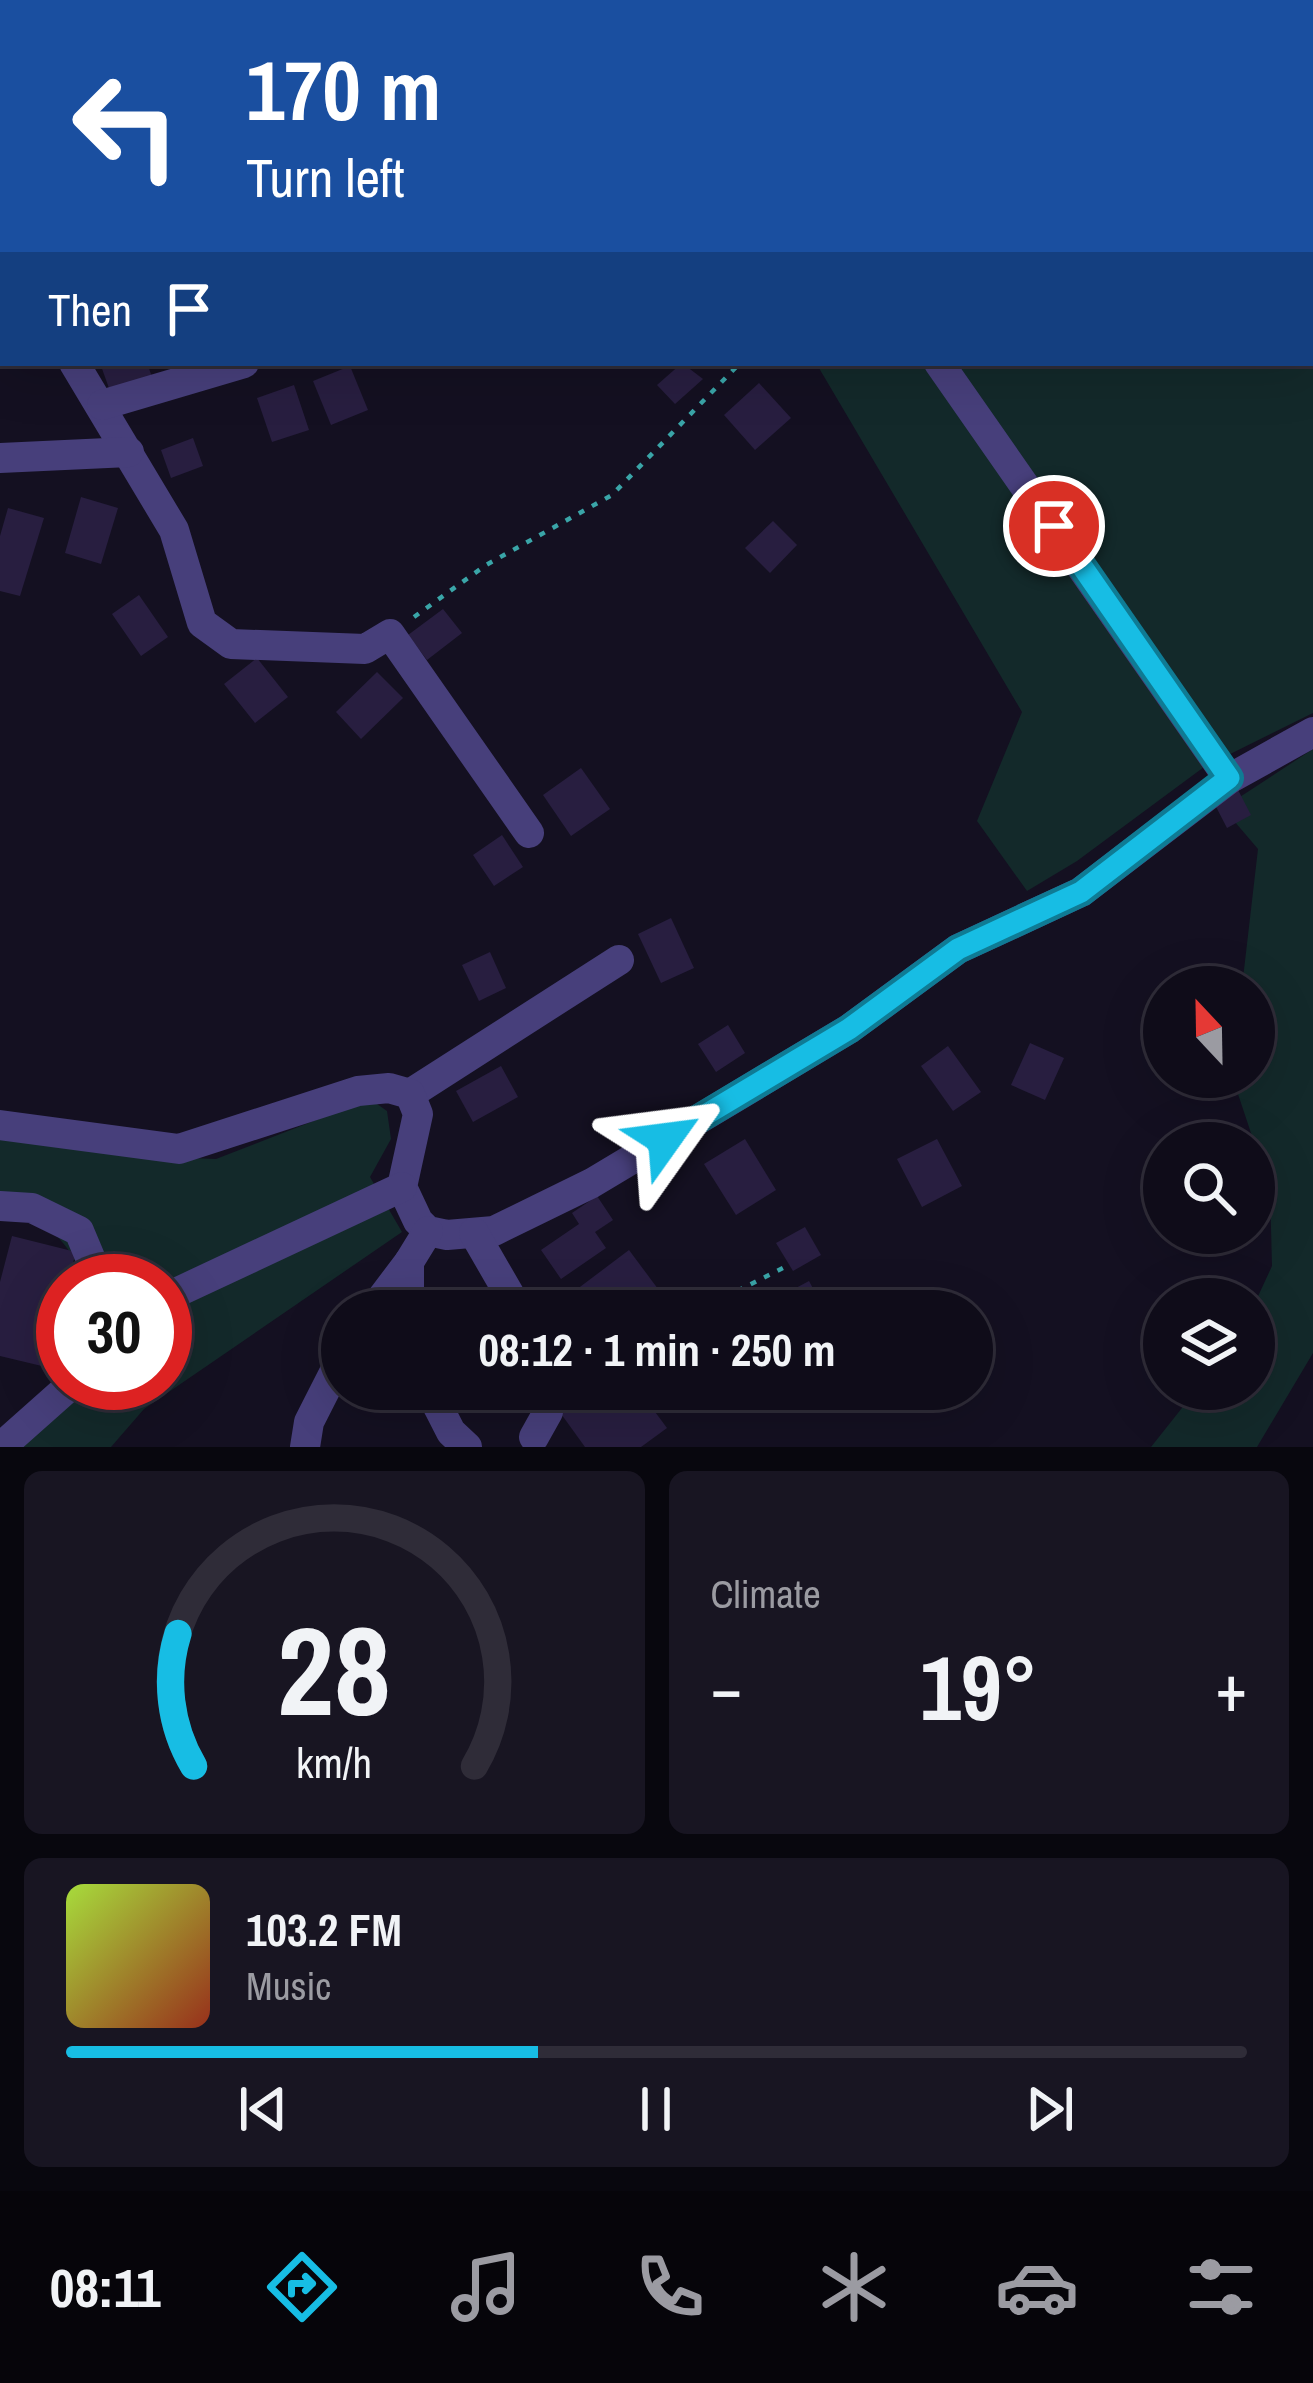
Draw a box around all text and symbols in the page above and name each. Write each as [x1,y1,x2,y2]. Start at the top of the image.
text: 170 m [246,33,441,146]
icon: left [48,48,204,204]
text: Turn left [246,141,405,214]
icon: arrive [156,276,222,342]
text: Then [48,279,132,340]
pin [1003,475,1105,577]
icon: arrive [1021,493,1087,559]
north arrow [1143,966,1275,1098]
map controls [1143,966,1275,1410]
position arrow [602,1076,728,1202]
button: search [1143,1122,1275,1254]
speed limit sign: 30 [36,1254,192,1410]
button: layers [1143,1278,1275,1410]
text: 08:12 · 1 min · 250 m [479,1319,835,1380]
text: Climate [711,1568,821,1620]
text: 28 [277,1586,391,1754]
text: 19° [920,1627,1038,1748]
text: − [711,1643,742,1732]
text: + [1215,1643,1247,1732]
text: km/h [296,1733,372,1790]
text: 103.2 FM [246,1899,402,1960]
text: Music [246,1960,331,2012]
icon: previous [230,2076,296,2142]
icon: pause [623,2076,689,2142]
icon: next [1017,2076,1083,2142]
icon: directions [260,2245,344,2329]
icon: music [444,2245,528,2329]
icon: phone [628,2245,712,2329]
icon: climate [812,2245,896,2329]
icon: car [995,2245,1079,2329]
icon: filters [1179,2245,1263,2329]
text: 08:11 [50,2251,161,2324]

